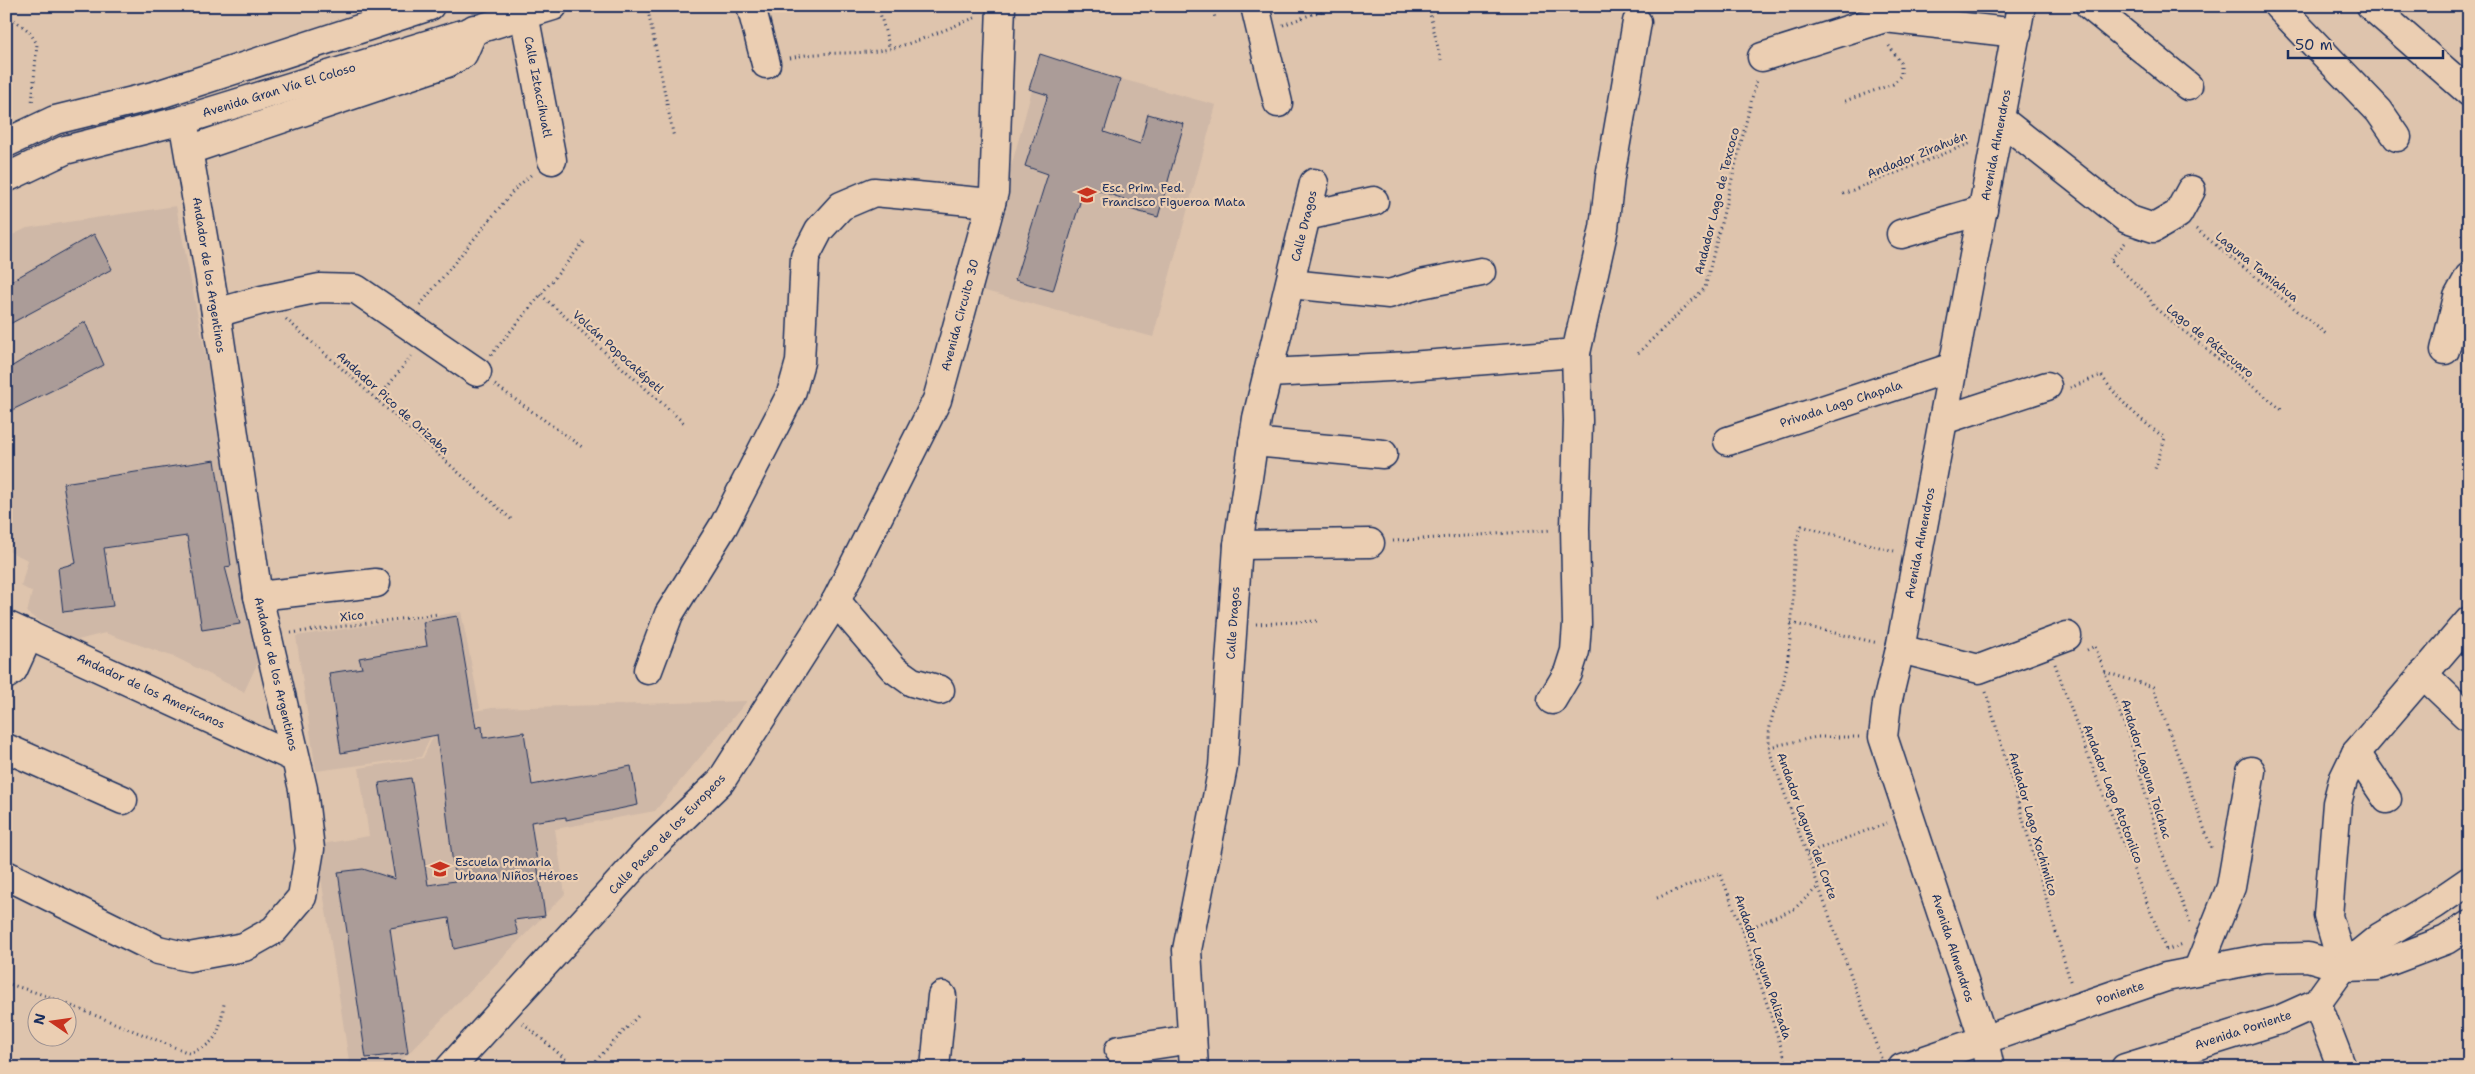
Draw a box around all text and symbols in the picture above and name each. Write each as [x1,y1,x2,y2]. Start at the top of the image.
scale bar [2288,28,2442,60]
street label: Calle Iztaccíhuatl [520,35,556,139]
text: 50 m [2295,35,2333,55]
street label: Avenida Gran Vía El Coloso [200,59,358,121]
street label: Avenida Almendros [1977,88,2015,202]
street label: Andador Lago de Texcoco [1691,126,1743,276]
street label: Andador Zirahuén [1865,128,1969,182]
place label: Esc. Prim. Fed. Francisco Figueroa Mata [1102,180,1246,210]
school or university icon: Esc. Prim. Fed. Francisco Figueroa Mata [1076,184,1098,206]
street label: Calle Dragos [1287,189,1321,263]
street label: Andador de los Argentinos [189,196,229,354]
street label: Laguna Tamiahua [2212,228,2302,306]
street label: Avenida Circuito 30 [937,257,983,373]
street label: Lago de Pátzcuaro [2163,301,2257,381]
street label: Volcán Popocatépetl [569,307,667,397]
street label: Andador Pico de Orizaba [333,348,453,458]
street label: Privada Lago Chapala [1778,377,1905,431]
street label: Avenida Almendros [1901,486,1939,600]
street label: Calle Dragos [1222,586,1244,660]
street label: Andador de los Argentinos [250,595,302,753]
street label: Xico [339,607,365,625]
street label: Andador de los Americanos [74,650,228,732]
street label: Andador Laguna Tolchac [2117,697,2175,841]
street label: Andador Lago Atotonilco [2079,722,2147,866]
street label: Andador Laguna del Corte [1773,750,1841,902]
street label: Andador Lago Xochimilco [2005,750,2061,898]
street label: Calle Paseo de los Europeos [605,770,729,898]
place label: Escuela Primaria Urbana Niños Héroes [455,854,578,884]
school or university icon: Escuela Primaria Urbana Niños Héroes [429,858,451,880]
street label: Avenida Almendros [1928,892,1978,1004]
street label: Andador Laguna Palizada [1731,893,1795,1042]
street label: Poniente [2094,977,2146,1009]
north arrow [28,996,78,1046]
street label: Avenida Poniente [2193,1007,2294,1053]
text: N [29,1012,49,1027]

